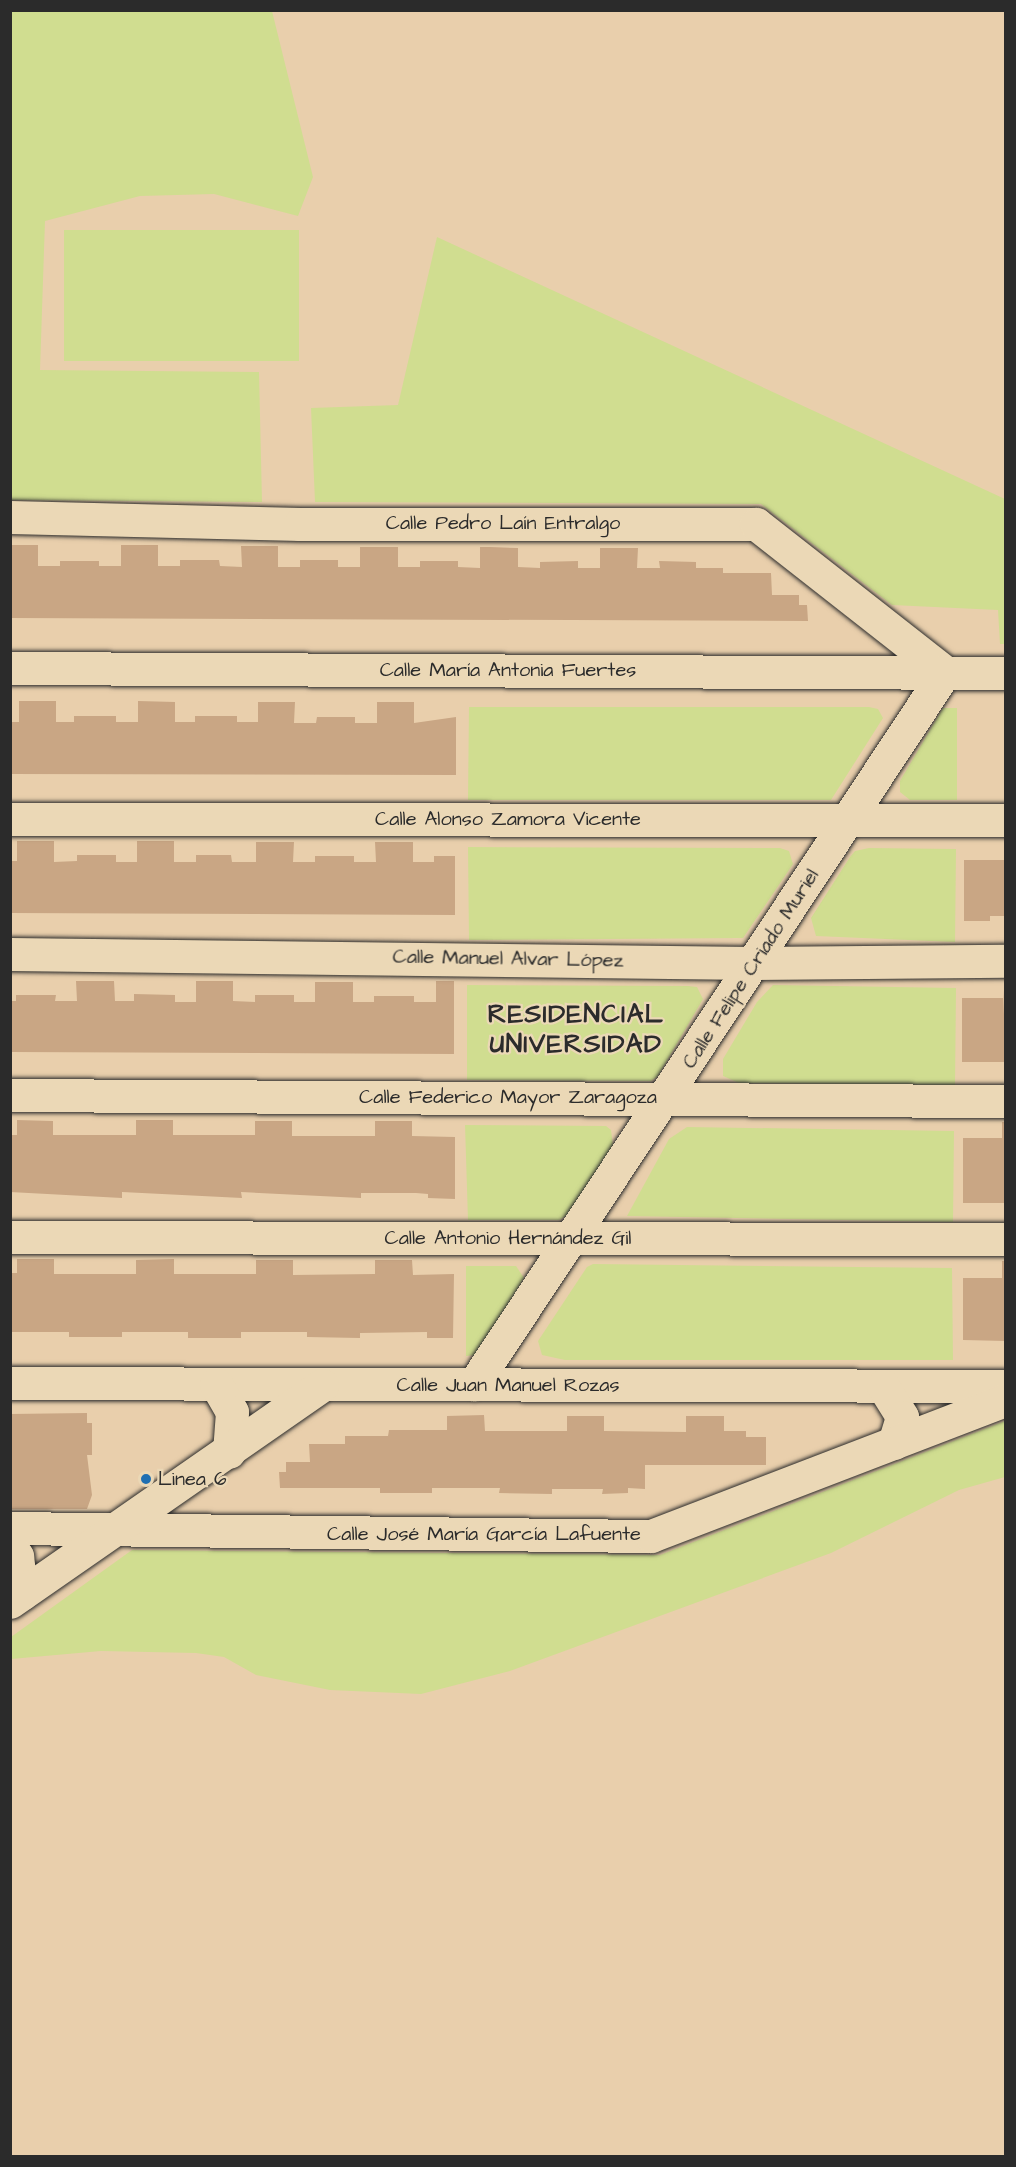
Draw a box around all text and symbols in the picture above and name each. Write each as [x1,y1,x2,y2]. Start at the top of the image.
street label: Calle Pedro Laín Entralgo [386,511,620,535]
street label: Calle María Antonia Fuertes [380,658,636,682]
street label: Calle Alonso Zamora Vicente [375,807,641,831]
street label: Calle Felipe Criado Muriel [678,865,824,1073]
street label: Calle Manuel Alvar López [392,945,624,973]
district label: RESIDENCIAL UNIVERSIDAD [488,999,664,1060]
street label: Calle Federico Mayor Zaragoza [359,1085,657,1109]
street label: Calle Antonio Hernández Gil [384,1226,632,1250]
street label: Calle Juan Manuel Rozas [397,1373,619,1397]
place label: Linea 6 [158,1467,226,1491]
marker: Linea 6 [139,1472,153,1486]
street label: Calle José María García Lafuente [327,1522,641,1546]

